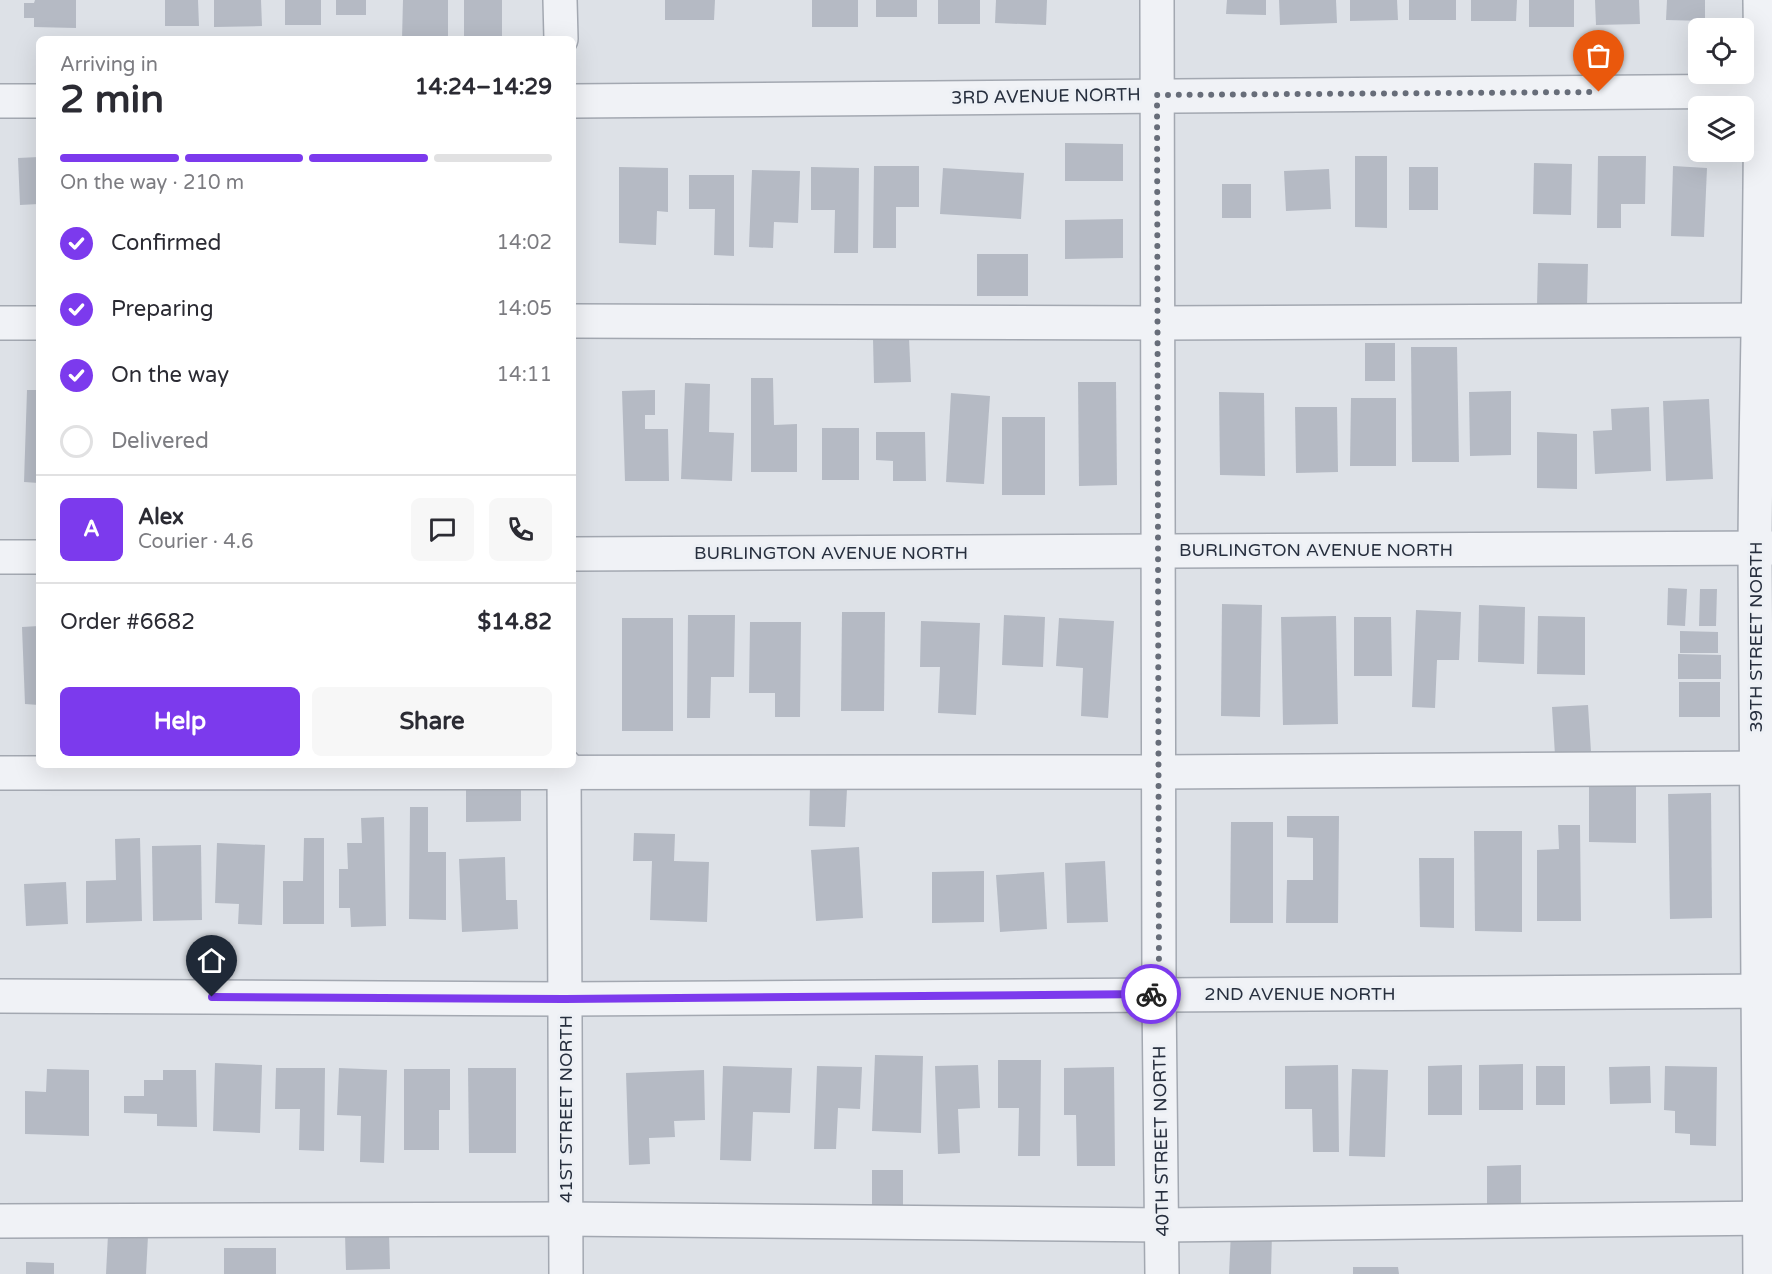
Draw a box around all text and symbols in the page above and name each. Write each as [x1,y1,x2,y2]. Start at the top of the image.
map controls [1688,18,1754,162]
button: locate [1688,18,1754,84]
pin [1573,30,1624,92]
icon: bag [1582,39,1615,72]
text: Arriving in [60,53,158,77]
text: 14:24–14:29 [415,74,552,100]
text: 2 min [60,76,164,123]
street label: 3RD AVENUE NORTH [951,83,1141,109]
button: layers [1688,96,1754,162]
text: On the way · 210 m [60,171,244,195]
icon: check [60,227,93,260]
text: Confirmed [111,230,221,256]
text: 14:02 [497,231,552,255]
icon: check [60,293,93,326]
text: Preparing [111,296,214,322]
text: 14:05 [497,297,552,321]
icon: check [60,359,93,392]
text: On the way [111,362,229,388]
text: 14:11 [497,363,552,387]
text: Delivered [111,428,209,454]
button: chat [411,498,474,561]
button: phone [489,498,552,561]
text: Alex [138,504,184,530]
text: A [83,516,100,542]
text: Courier · 4.6 [138,530,253,554]
street label: BURLINGTON AVENUE NORTH [1179,539,1453,561]
street label: 39TH STREET NORTH [1745,541,1767,733]
street label: BURLINGTON AVENUE NORTH [694,542,968,564]
text: Order #6682 [60,609,195,635]
text: $14.82 [478,609,552,635]
button: Help [60,687,300,756]
button: Share [312,687,552,756]
pin [186,935,237,997]
icon: home [195,944,228,977]
courier [1121,964,1181,1024]
icon: bike [1135,978,1168,1011]
street label: 2ND AVENUE NORTH [1204,983,1396,1005]
street label: 41ST STREET NORTH [555,1015,577,1203]
street label: 40TH STREET NORTH [1148,1045,1174,1237]

